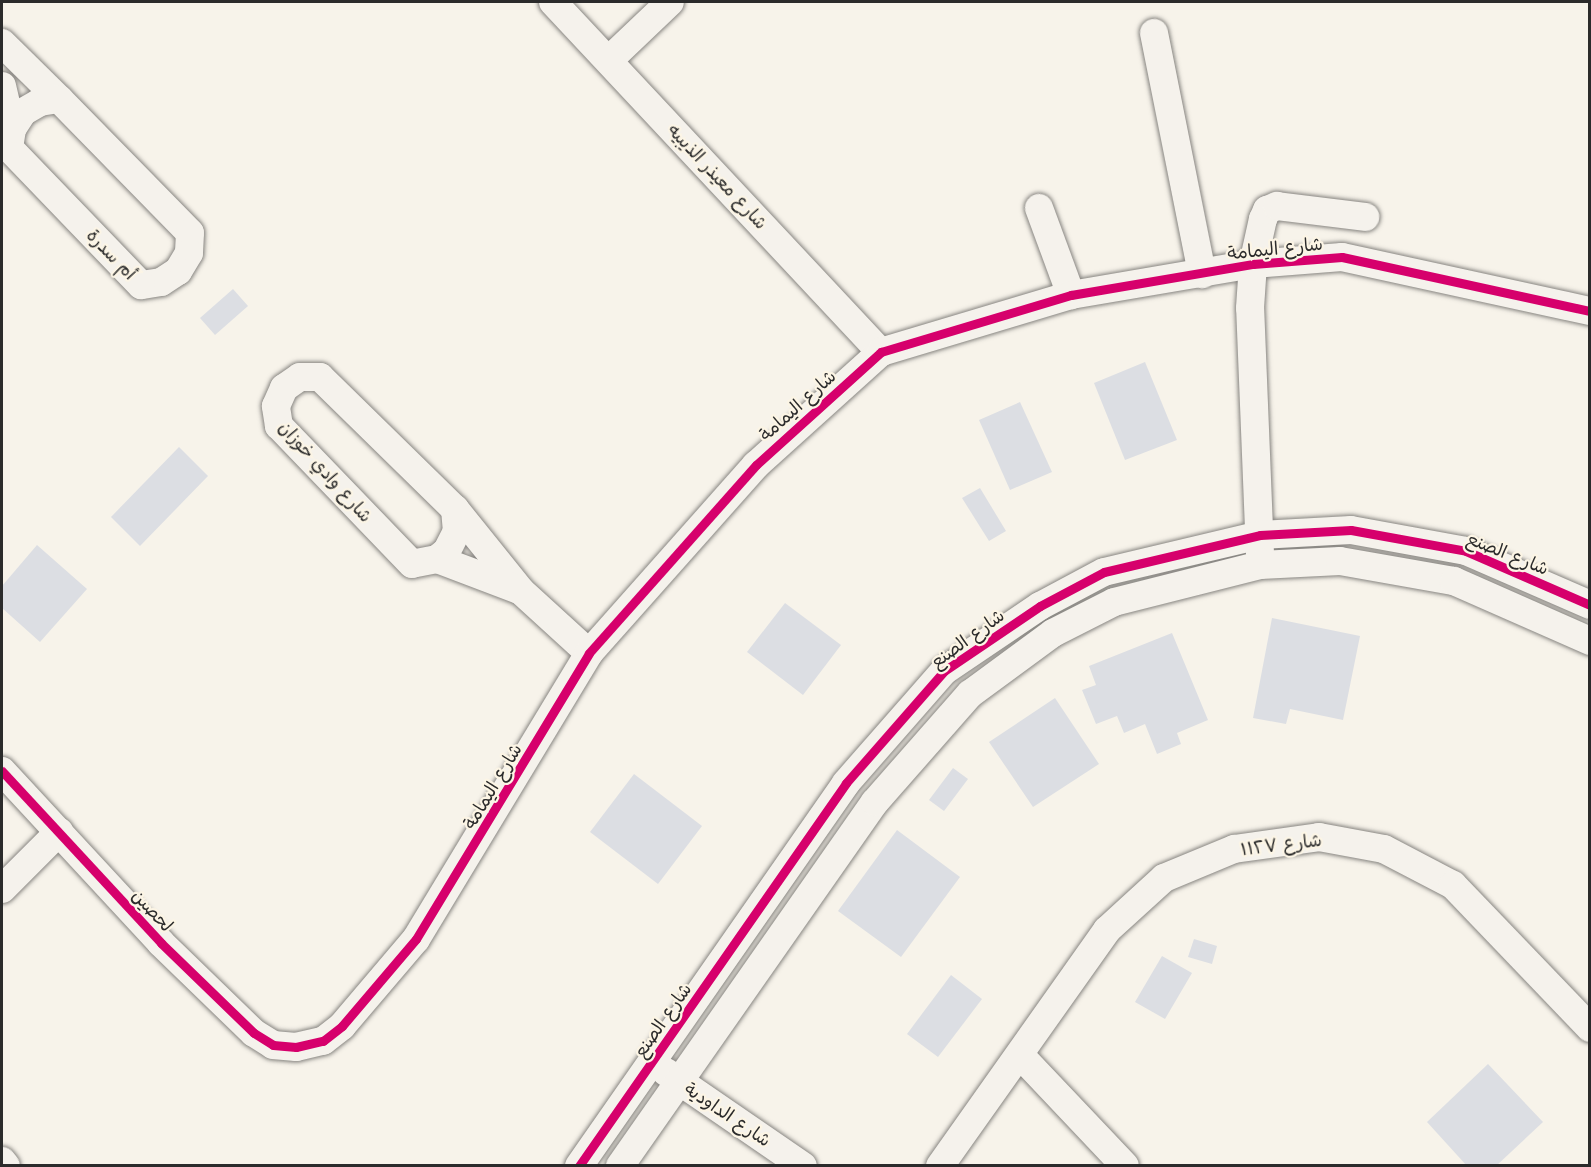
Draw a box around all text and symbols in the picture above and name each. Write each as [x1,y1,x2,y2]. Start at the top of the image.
street label: شارع معيذر الذيبيه [664,119,772,233]
street label: أم سدرة [83,224,141,284]
street label: شارع اليمامة [1226,232,1324,264]
street label: شارع اليمامة [754,365,840,445]
street label: شارع وادي خوزان [275,416,377,526]
street label: شارع الصنع [1464,527,1552,579]
street label: شارع الصنع [926,604,1008,672]
street label: شارع اليمامة [458,739,526,833]
street label: شارع ١١٢٧ [1239,828,1323,860]
street label: لحصين [128,884,178,936]
street label: شارع الصنع [628,979,696,1061]
street label: شارع الداودية [681,1077,775,1151]

